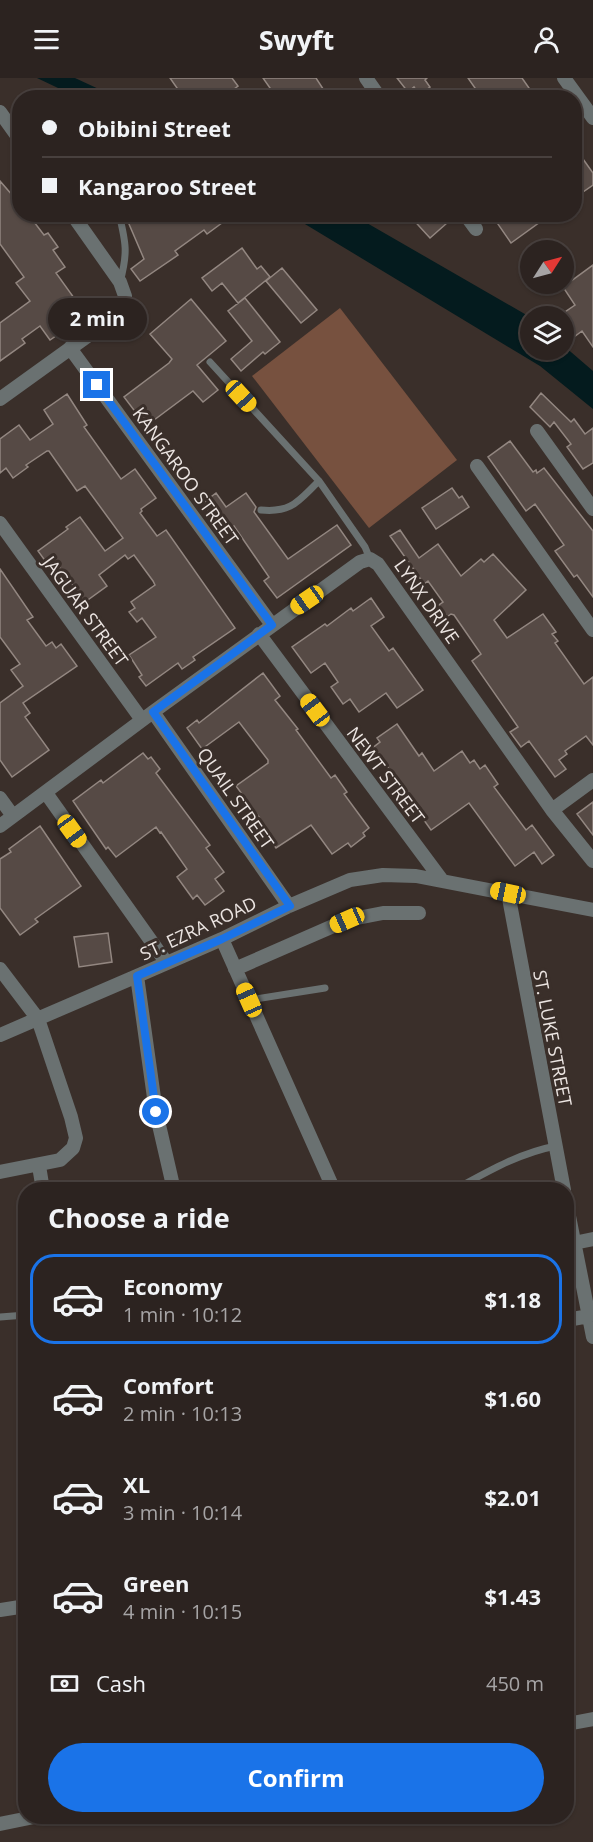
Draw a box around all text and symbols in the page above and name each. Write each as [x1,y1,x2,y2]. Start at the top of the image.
text: Swyft [259,21,334,58]
icon: menu [30,23,63,56]
icon: person [530,23,563,56]
text: Obibini Street [78,113,231,143]
text: Kangaroo Street [78,171,256,201]
north arrow [520,240,574,294]
map controls [520,240,574,360]
callout: 2 min [48,298,146,340]
text: 2 min [70,305,125,332]
button: layers [520,306,574,360]
route end [83,371,110,398]
car [222,377,260,415]
street label: KANGAROO STREET [128,402,244,550]
street label: JAGUAR STREET [37,550,134,671]
street label: LYNX DRIVE [389,554,465,648]
car [287,582,327,618]
car [297,690,333,730]
street label: NEWT STREET [342,722,430,828]
street label: QUAIL STREET [192,743,280,853]
car [54,811,90,851]
car [489,880,527,906]
street label: ST. EZRA ROAD [136,890,260,966]
car [327,904,367,936]
street label: ST. LUKE STREET [528,968,578,1108]
car [233,980,265,1020]
route start [142,1098,169,1125]
text: Choose a ride [48,1199,230,1236]
text: Economy [123,1271,222,1301]
icon: car [51,1272,105,1326]
text: $1.18 [484,1284,541,1314]
text: 1 min · 10:12 [123,1301,242,1328]
text: Comfort [123,1370,214,1400]
icon: car [51,1371,105,1425]
text: $1.60 [484,1383,541,1413]
text: 2 min · 10:13 [123,1400,242,1427]
text: XL [123,1469,150,1499]
icon: car [51,1470,105,1524]
text: $2.01 [484,1482,541,1512]
text: 3 min · 10:14 [123,1499,242,1526]
text: Green [123,1568,189,1598]
icon: car [51,1569,105,1623]
text: $1.43 [484,1581,541,1611]
text: 4 min · 10:15 [123,1598,242,1625]
icon: cash [48,1667,81,1700]
text: Cash [96,1668,146,1698]
text: 450 m [486,1670,544,1697]
button: Confirm [48,1743,544,1812]

